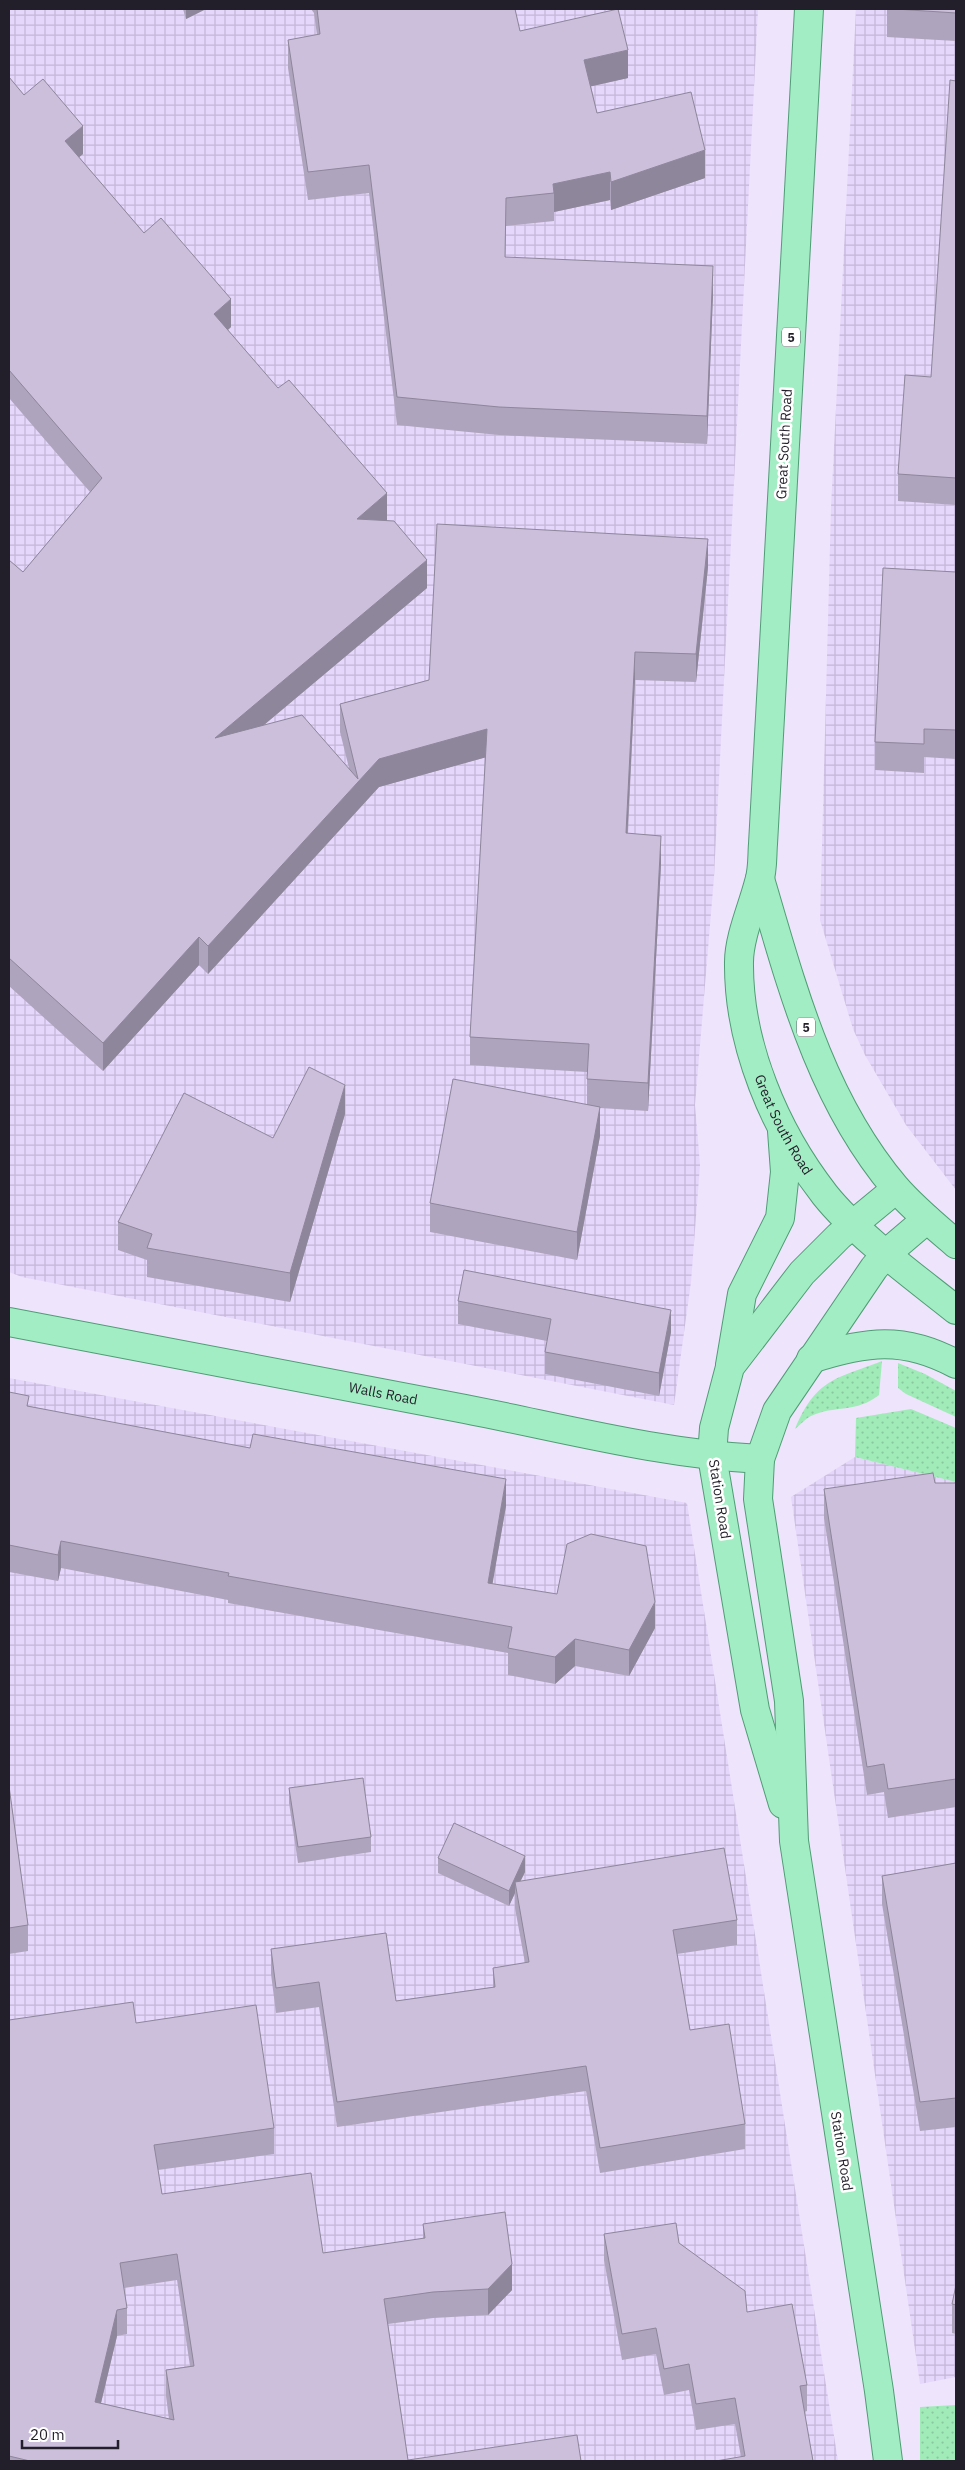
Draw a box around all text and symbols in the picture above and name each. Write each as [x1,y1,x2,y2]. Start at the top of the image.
road number: 5 [782,328,800,347]
street label: Great South Road [772,388,796,500]
road number: 5 [797,1018,815,1036]
street label: Great South Road [751,1072,817,1178]
street label: Walls Road [347,1378,419,1409]
street label: Station Road [705,1458,735,1540]
street label: Station Road [827,2110,857,2192]
scale bar [22,2418,119,2450]
text: 20 m [30,2425,65,2444]

